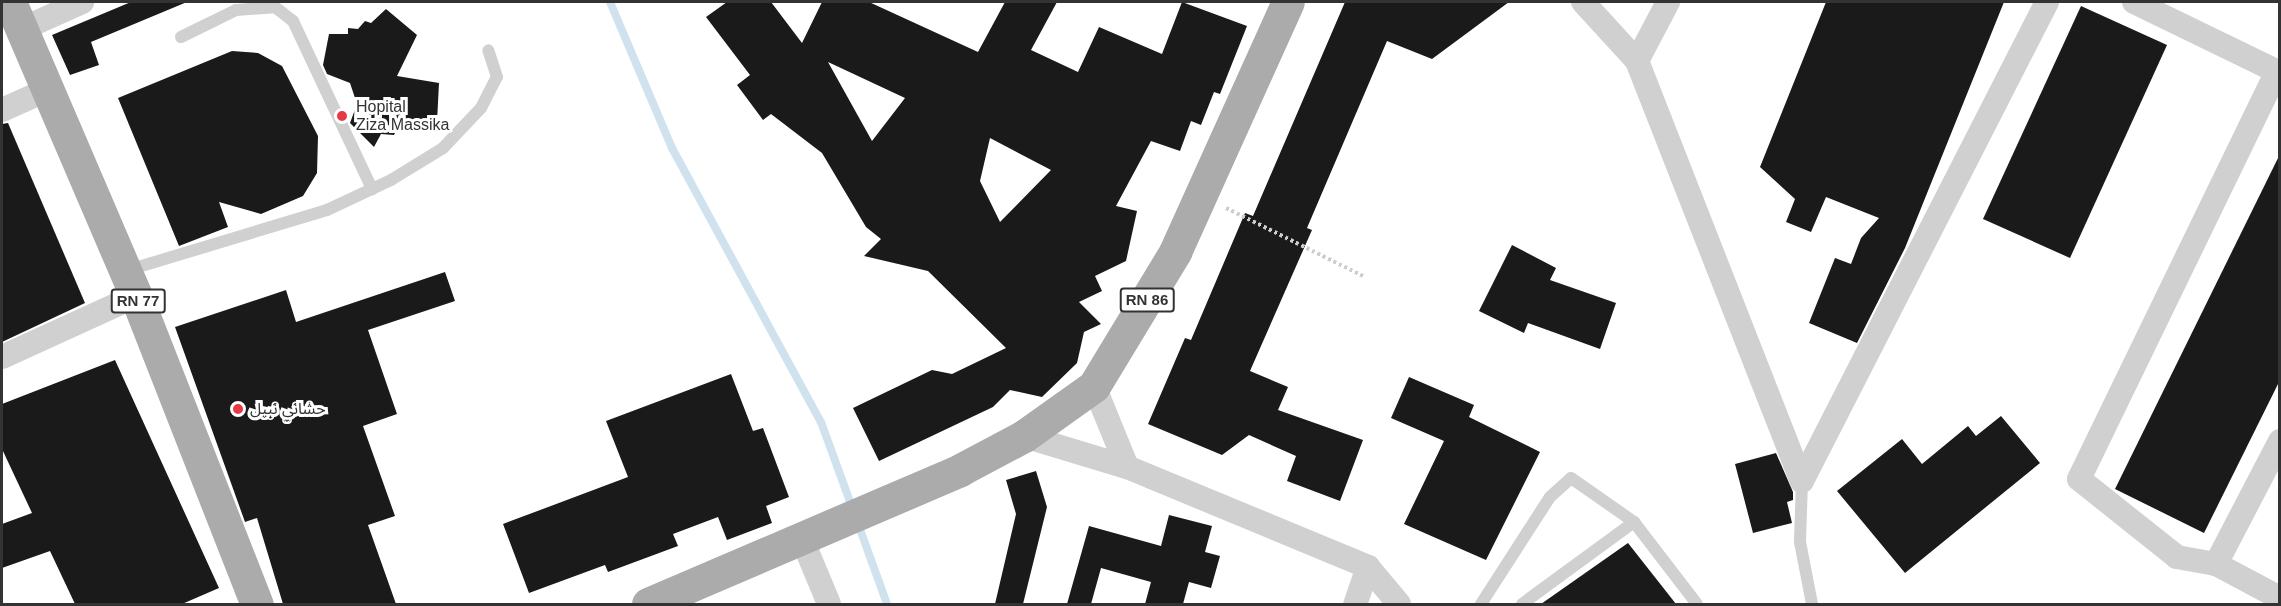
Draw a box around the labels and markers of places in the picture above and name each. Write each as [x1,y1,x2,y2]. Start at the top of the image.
place label: Hopital Ziza Massika [356,97,449,135]
marker: Hopital Ziza Massika [333,107,351,125]
place label: حشاني نبيل [250,399,326,419]
marker: حشاني نبيل [231,402,245,416]

